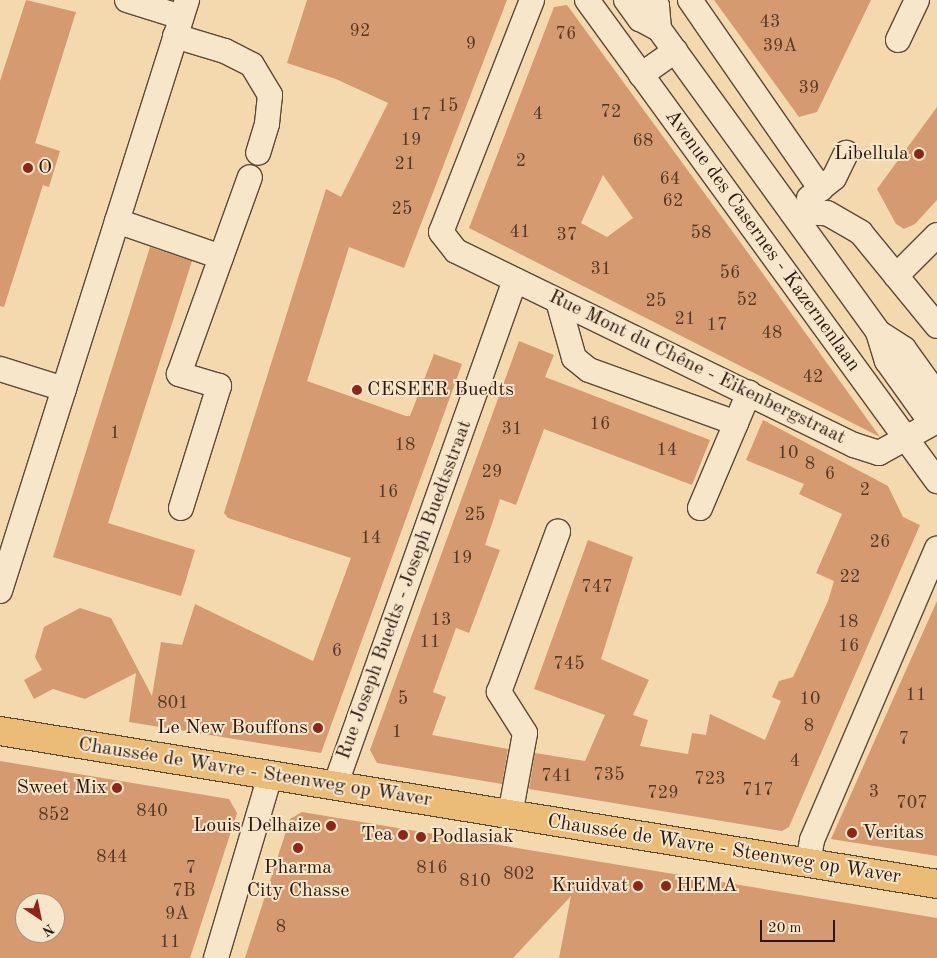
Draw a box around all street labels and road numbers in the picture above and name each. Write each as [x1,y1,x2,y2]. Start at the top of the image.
street label: Avenue des Casernes - Kazernenlaan [659,105,865,377]
street label: Rue Mont du Chêne - Eikenbergstraat [545,285,849,451]
street label: Rue Joseph Buedts - Joseph Buedtsstraat [332,417,478,763]
street label: Chaussée de Wavre - Steenweg op Waver [76,733,434,813]
street label: Chaussée de Wavre - Steenweg op Waver [545,810,903,890]

